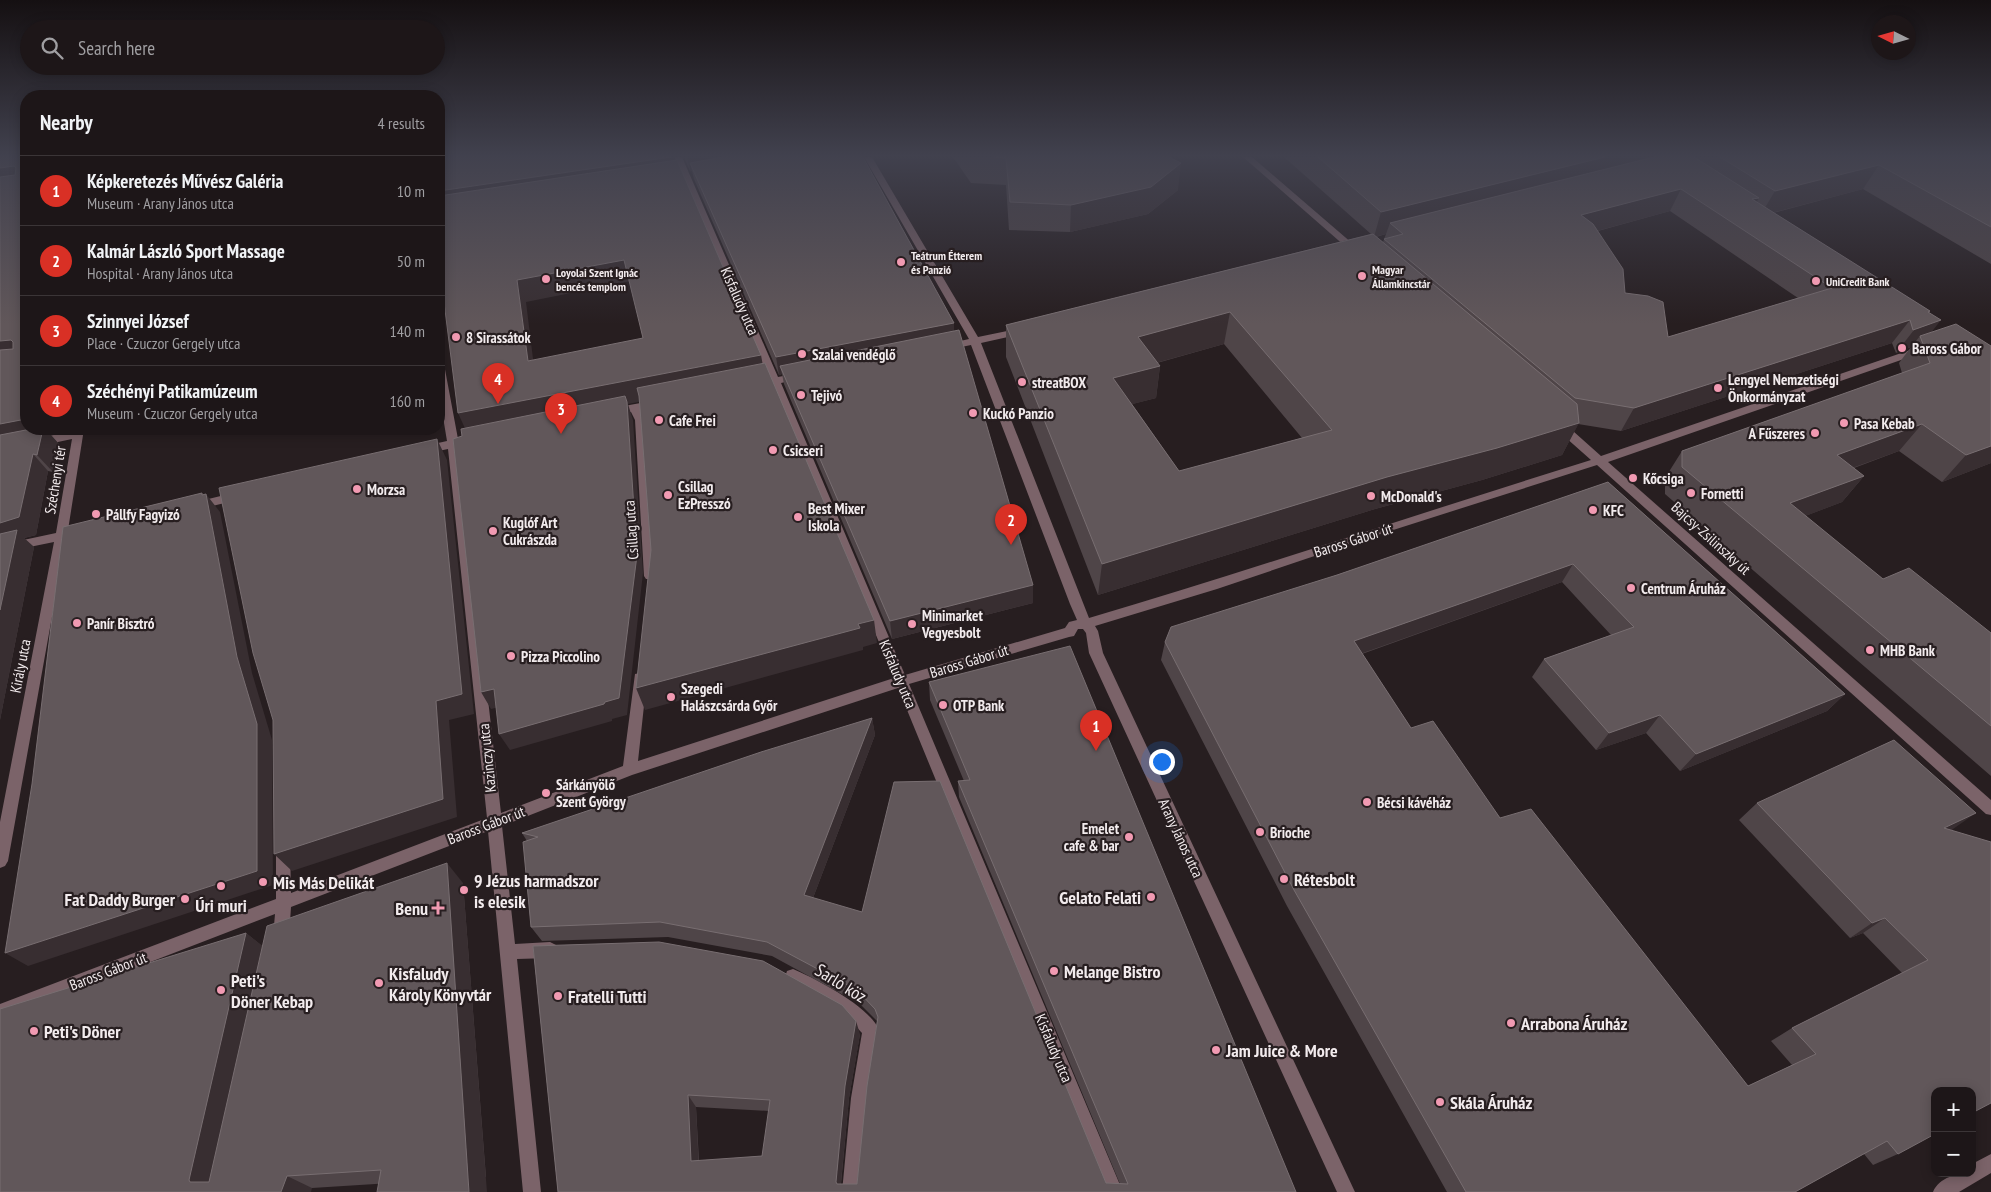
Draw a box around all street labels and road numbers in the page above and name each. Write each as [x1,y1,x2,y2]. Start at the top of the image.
street label: Kisfaludy utca [717,264,763,338]
street label: Széchenyi tér [40,444,70,515]
street label: Bajcsy-Zsilinszky út [1667,497,1755,579]
street label: Csillag utca [619,500,643,560]
street label: Baross Gábor út [1311,518,1395,562]
street label: Király utca [5,637,35,695]
street label: Kisfaludy utca [875,637,921,711]
street label: Baross Gábor út [927,640,1011,682]
street label: Kazinczy utca [474,723,500,793]
street label: Arany János utca [1154,795,1208,881]
street label: Baross Gábor út [445,802,527,848]
street label: Baross Gábor út [67,948,149,994]
street label: Sarló köz [811,958,871,1008]
street label: Kisfaludy utca [1031,1011,1077,1085]

